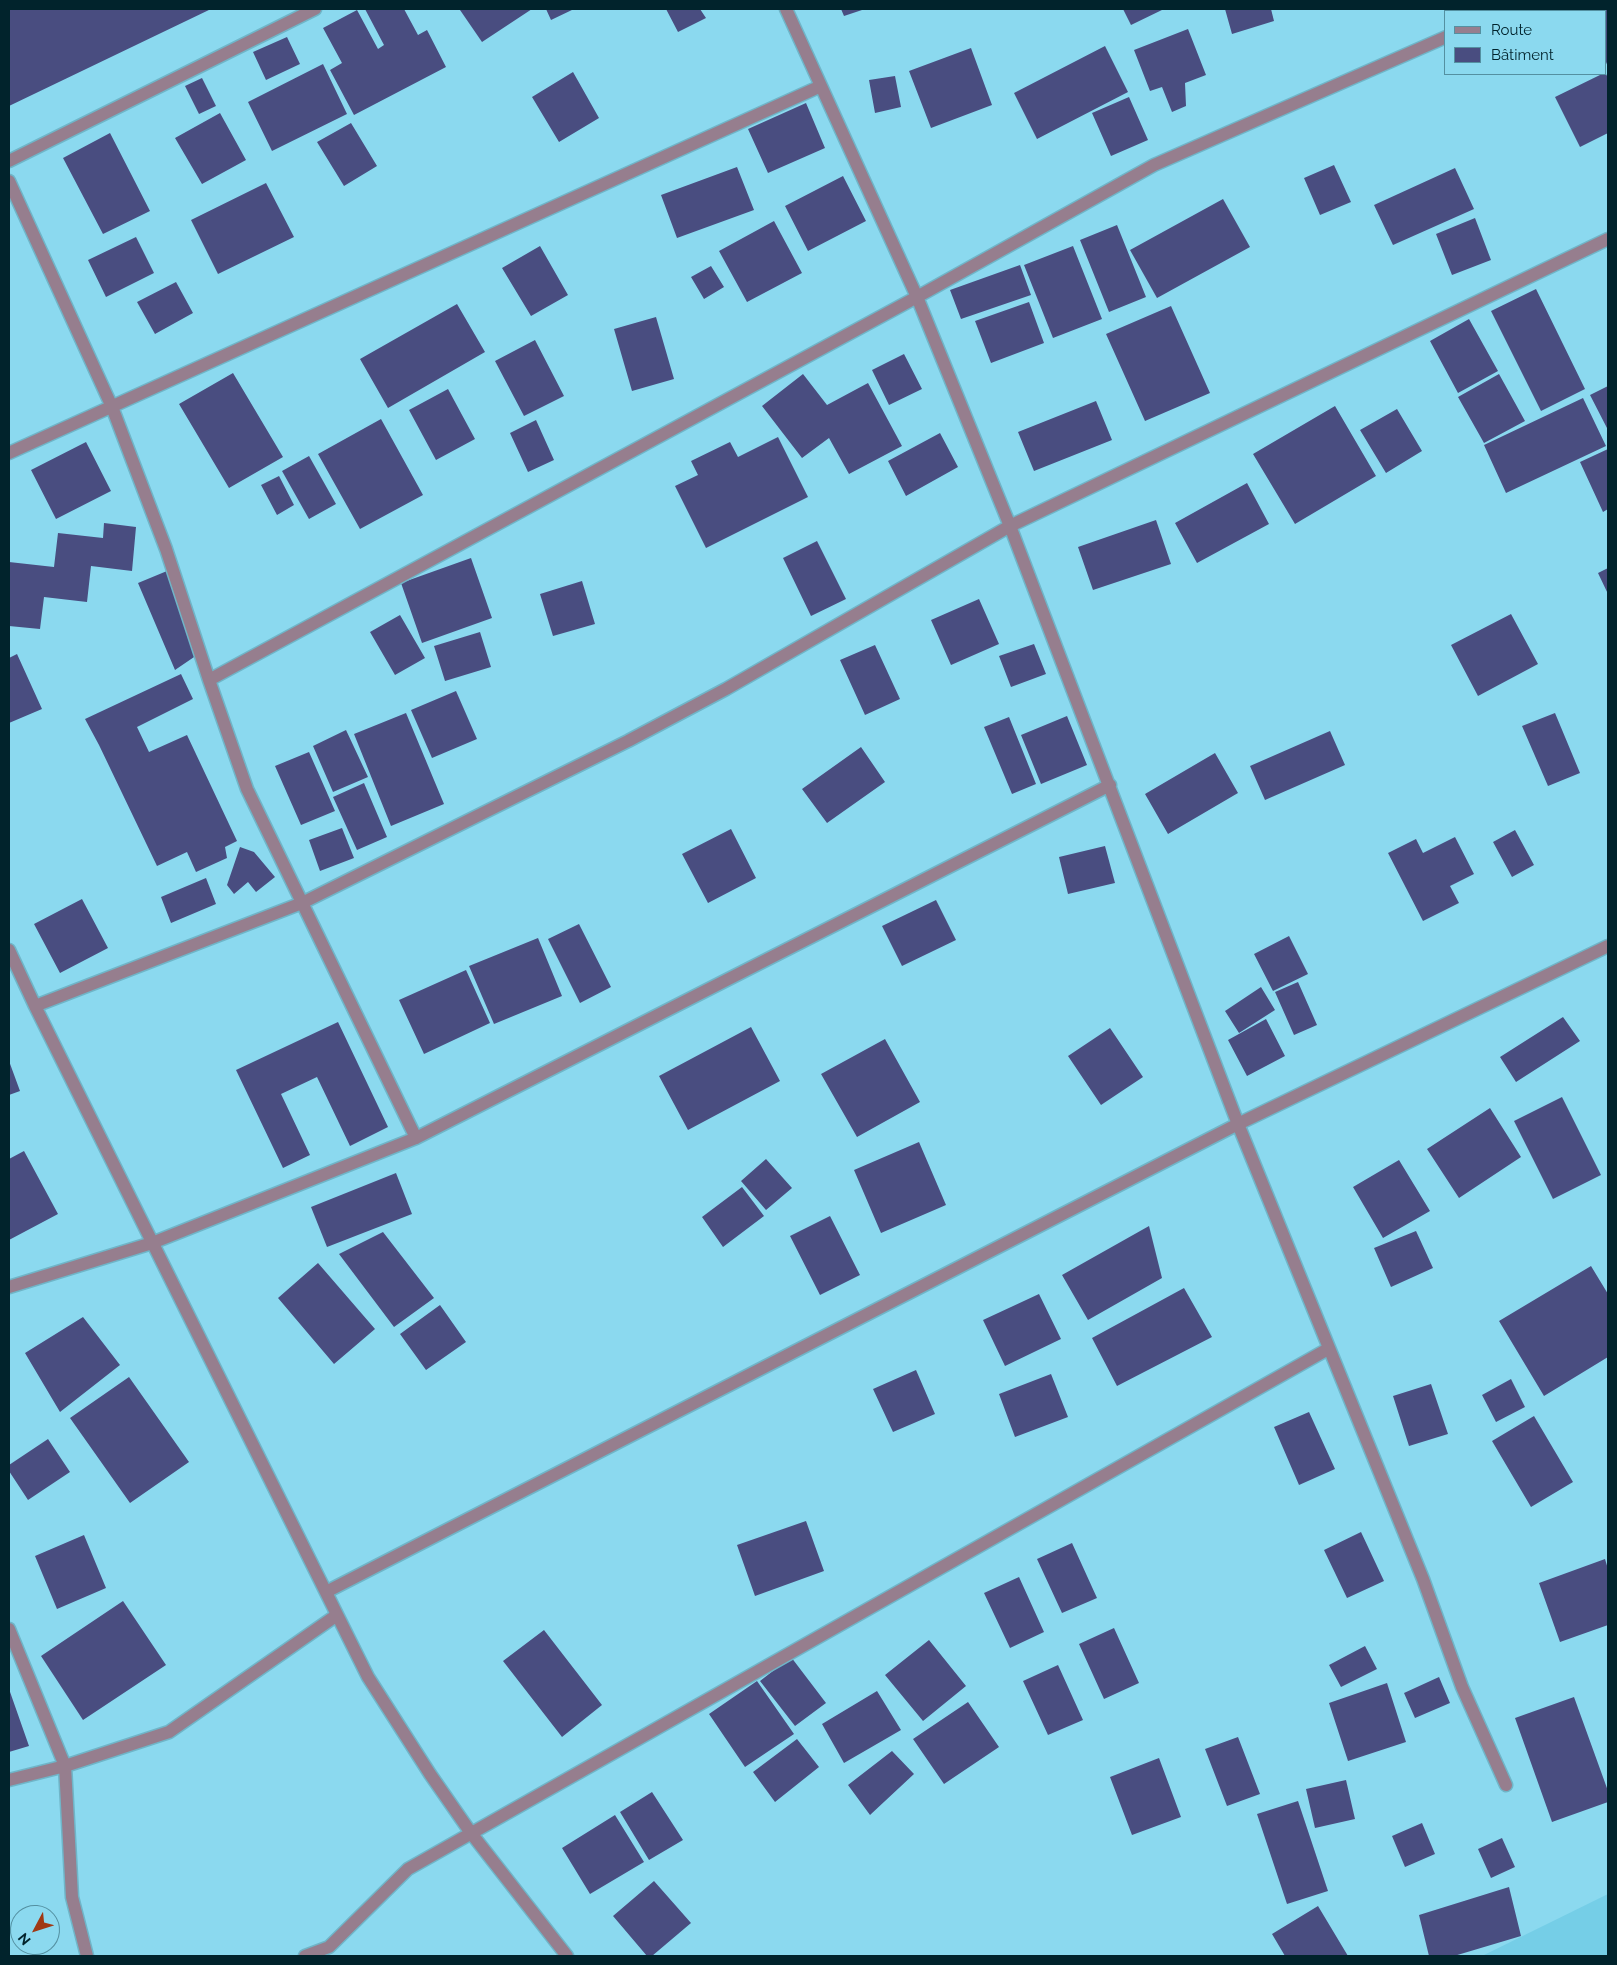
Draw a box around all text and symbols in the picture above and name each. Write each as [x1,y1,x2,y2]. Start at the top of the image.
legend [1444,10,1607,75]
text: Route [1491,21,1532,39]
text: Bâtiment [1491,46,1554,64]
north arrow [10,1905,60,1955]
text: N [15,1930,34,1948]

